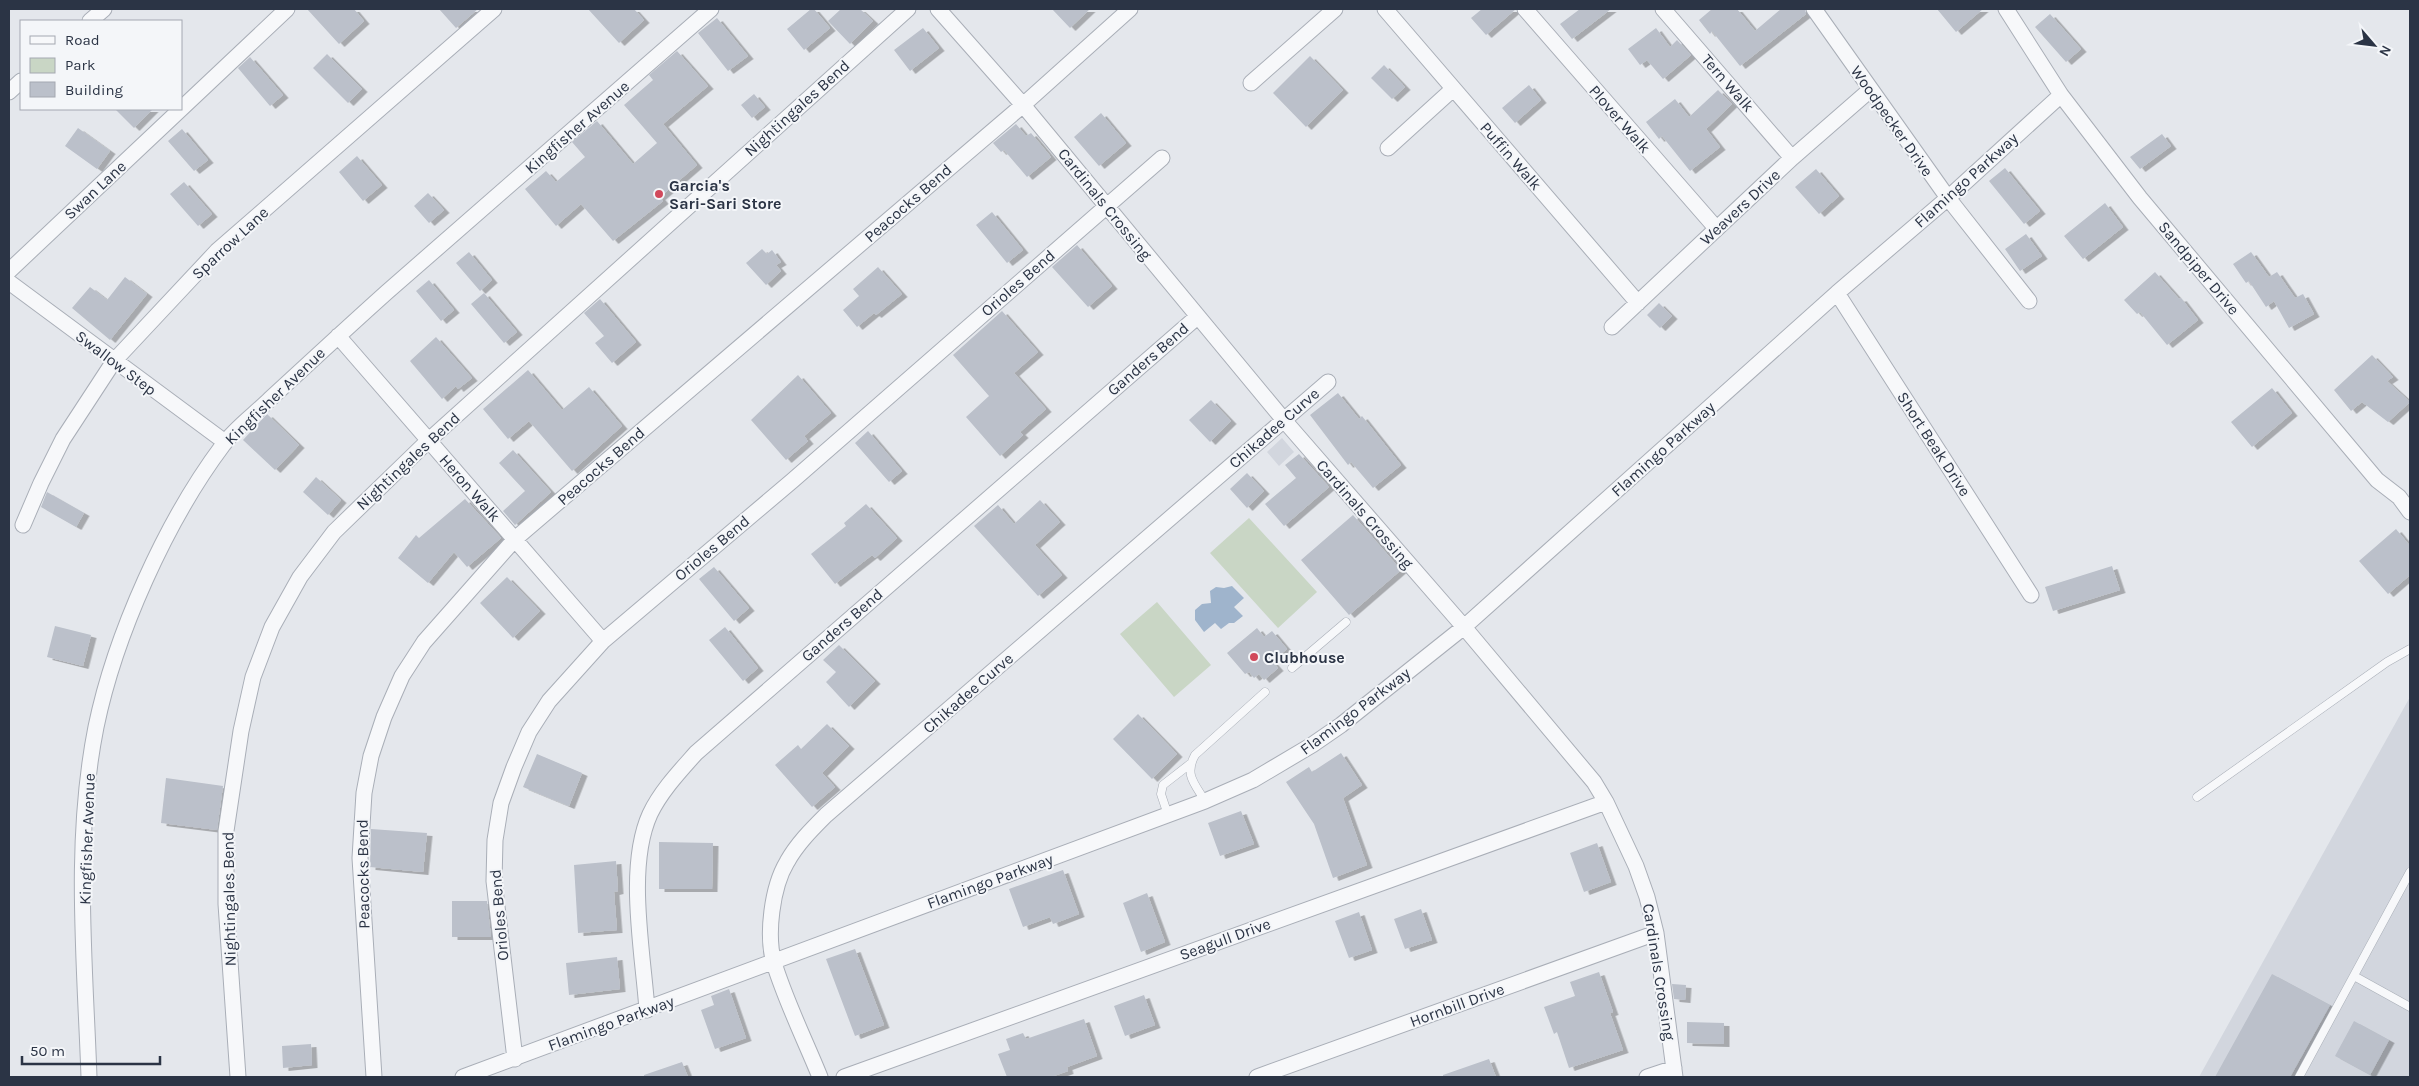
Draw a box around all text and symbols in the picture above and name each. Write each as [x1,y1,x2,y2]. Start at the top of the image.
legend [20,20,182,110]
north arrow [2349,20,2399,70]
text: Road [65,31,100,49]
text: N [2375,42,2395,59]
street label: Tern Walk [1698,50,1758,116]
text: Park [65,56,95,74]
street label: Nightingales Bend [741,56,853,160]
street label: Woodpecker Drive [1847,62,1937,180]
street label: Kingfisher Avenue [521,77,633,177]
text: Building [65,81,123,99]
street label: Plover Walk [1585,81,1655,157]
street label: Puffin Walk [1476,118,1546,194]
street label: Flamingo Parkway [1910,128,2022,232]
street label: Cardinals Crossing [1054,144,1156,264]
street label: Swan Lane [60,157,130,223]
street label: Peacocks Bend [860,160,956,246]
street label: Weavers Drive [1696,165,1784,249]
place label: Garcia's Sari-Sari Store [669,176,782,213]
marker: Garcia's Sari-Sari Store [653,188,665,200]
street label: Sparrow Lane [188,203,272,283]
street label: Sandpiper Drive [2154,217,2244,319]
street label: Orioles Bend [977,246,1059,320]
street label: Ganders Bend [1103,318,1193,400]
street label: Swallow Step [72,326,160,400]
street label: Kingfisher Avenue [221,343,329,449]
street label: Chikadee Curve [1225,384,1323,472]
street label: Short Beak Drive [1893,388,1975,500]
street label: Flamingo Parkway [1607,397,1719,501]
street label: Nightingales Bend [352,408,464,514]
street label: Peacocks Bend [553,423,649,509]
street label: Heron Walk [436,450,504,526]
street label: Cardinals Crossing [1312,456,1418,572]
street label: Orioles Bend [671,511,753,585]
street label: Ganders Bend [797,584,887,666]
place label: Clubhouse [1264,648,1345,667]
street label: Chikadee Curve [919,649,1017,737]
marker: Clubhouse [1248,651,1260,663]
street label: Flamingo Parkway [1296,663,1414,759]
street label: Kingfisher Avenue [75,773,99,905]
street label: Peacocks Bend [353,819,373,929]
street label: Nightingales Bend [218,831,240,967]
street label: Flamingo Parkway [924,849,1056,913]
street label: Orioles Bend [486,868,512,962]
street label: Cardinals Crossing [1639,902,1679,1042]
street label: Seagull Drive [1177,914,1273,964]
street label: Hornbill Drive [1407,979,1507,1031]
street label: Flamingo Parkway [545,991,677,1055]
scale bar [22,1034,160,1066]
text: 50 m [30,1042,65,1060]

